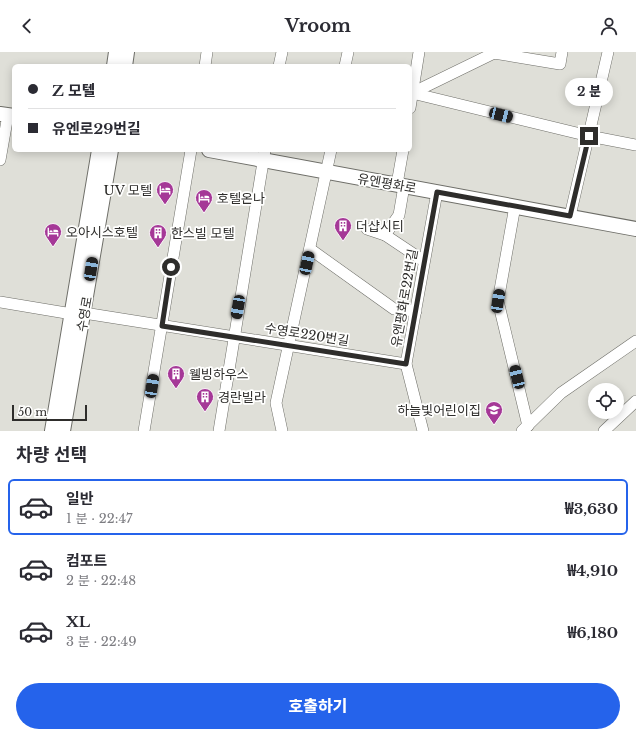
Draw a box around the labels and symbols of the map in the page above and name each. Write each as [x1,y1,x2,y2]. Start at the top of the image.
callout: 2 분 [565,78,613,106]
car [488,106,514,124]
route end [580,127,598,145]
street label: 유엔평화로 [356,170,418,197]
hotel icon: UV 모텔 [155,180,175,205]
place label: UV 모텔 [103,182,152,199]
hotel icon: 호텔온나 [194,188,214,213]
place label: 호텔온나 [217,190,265,207]
building icon: 더샵시티 [333,216,353,241]
place label: 더샵시티 [356,218,404,235]
hotel icon: 오아시스호텔 [43,222,63,247]
building icon: 한스빌 모텔 [148,223,168,248]
place label: 오아시스호텔 [66,224,138,241]
place label: 한스빌 모텔 [171,225,235,242]
street label: 유엔평화로22번길 [387,247,422,349]
car [299,250,315,276]
car [83,256,99,282]
route start [162,258,180,276]
car [490,288,506,314]
car [230,294,246,320]
street label: 수영로 [73,295,96,333]
street label: 수영로220번길 [264,319,350,350]
building icon: 웰빙하우스 [166,364,186,389]
car [508,364,526,390]
place label: 웰빙하우스 [189,366,249,383]
car [144,373,160,399]
building icon: 경란빌라 [195,387,215,412]
place label: 경란빌라 [218,389,266,406]
school or university icon: 하늘빛어린이집 [484,400,504,425]
place label: 하늘빛어린이집 [397,402,481,419]
scale bar [12,403,87,422]

